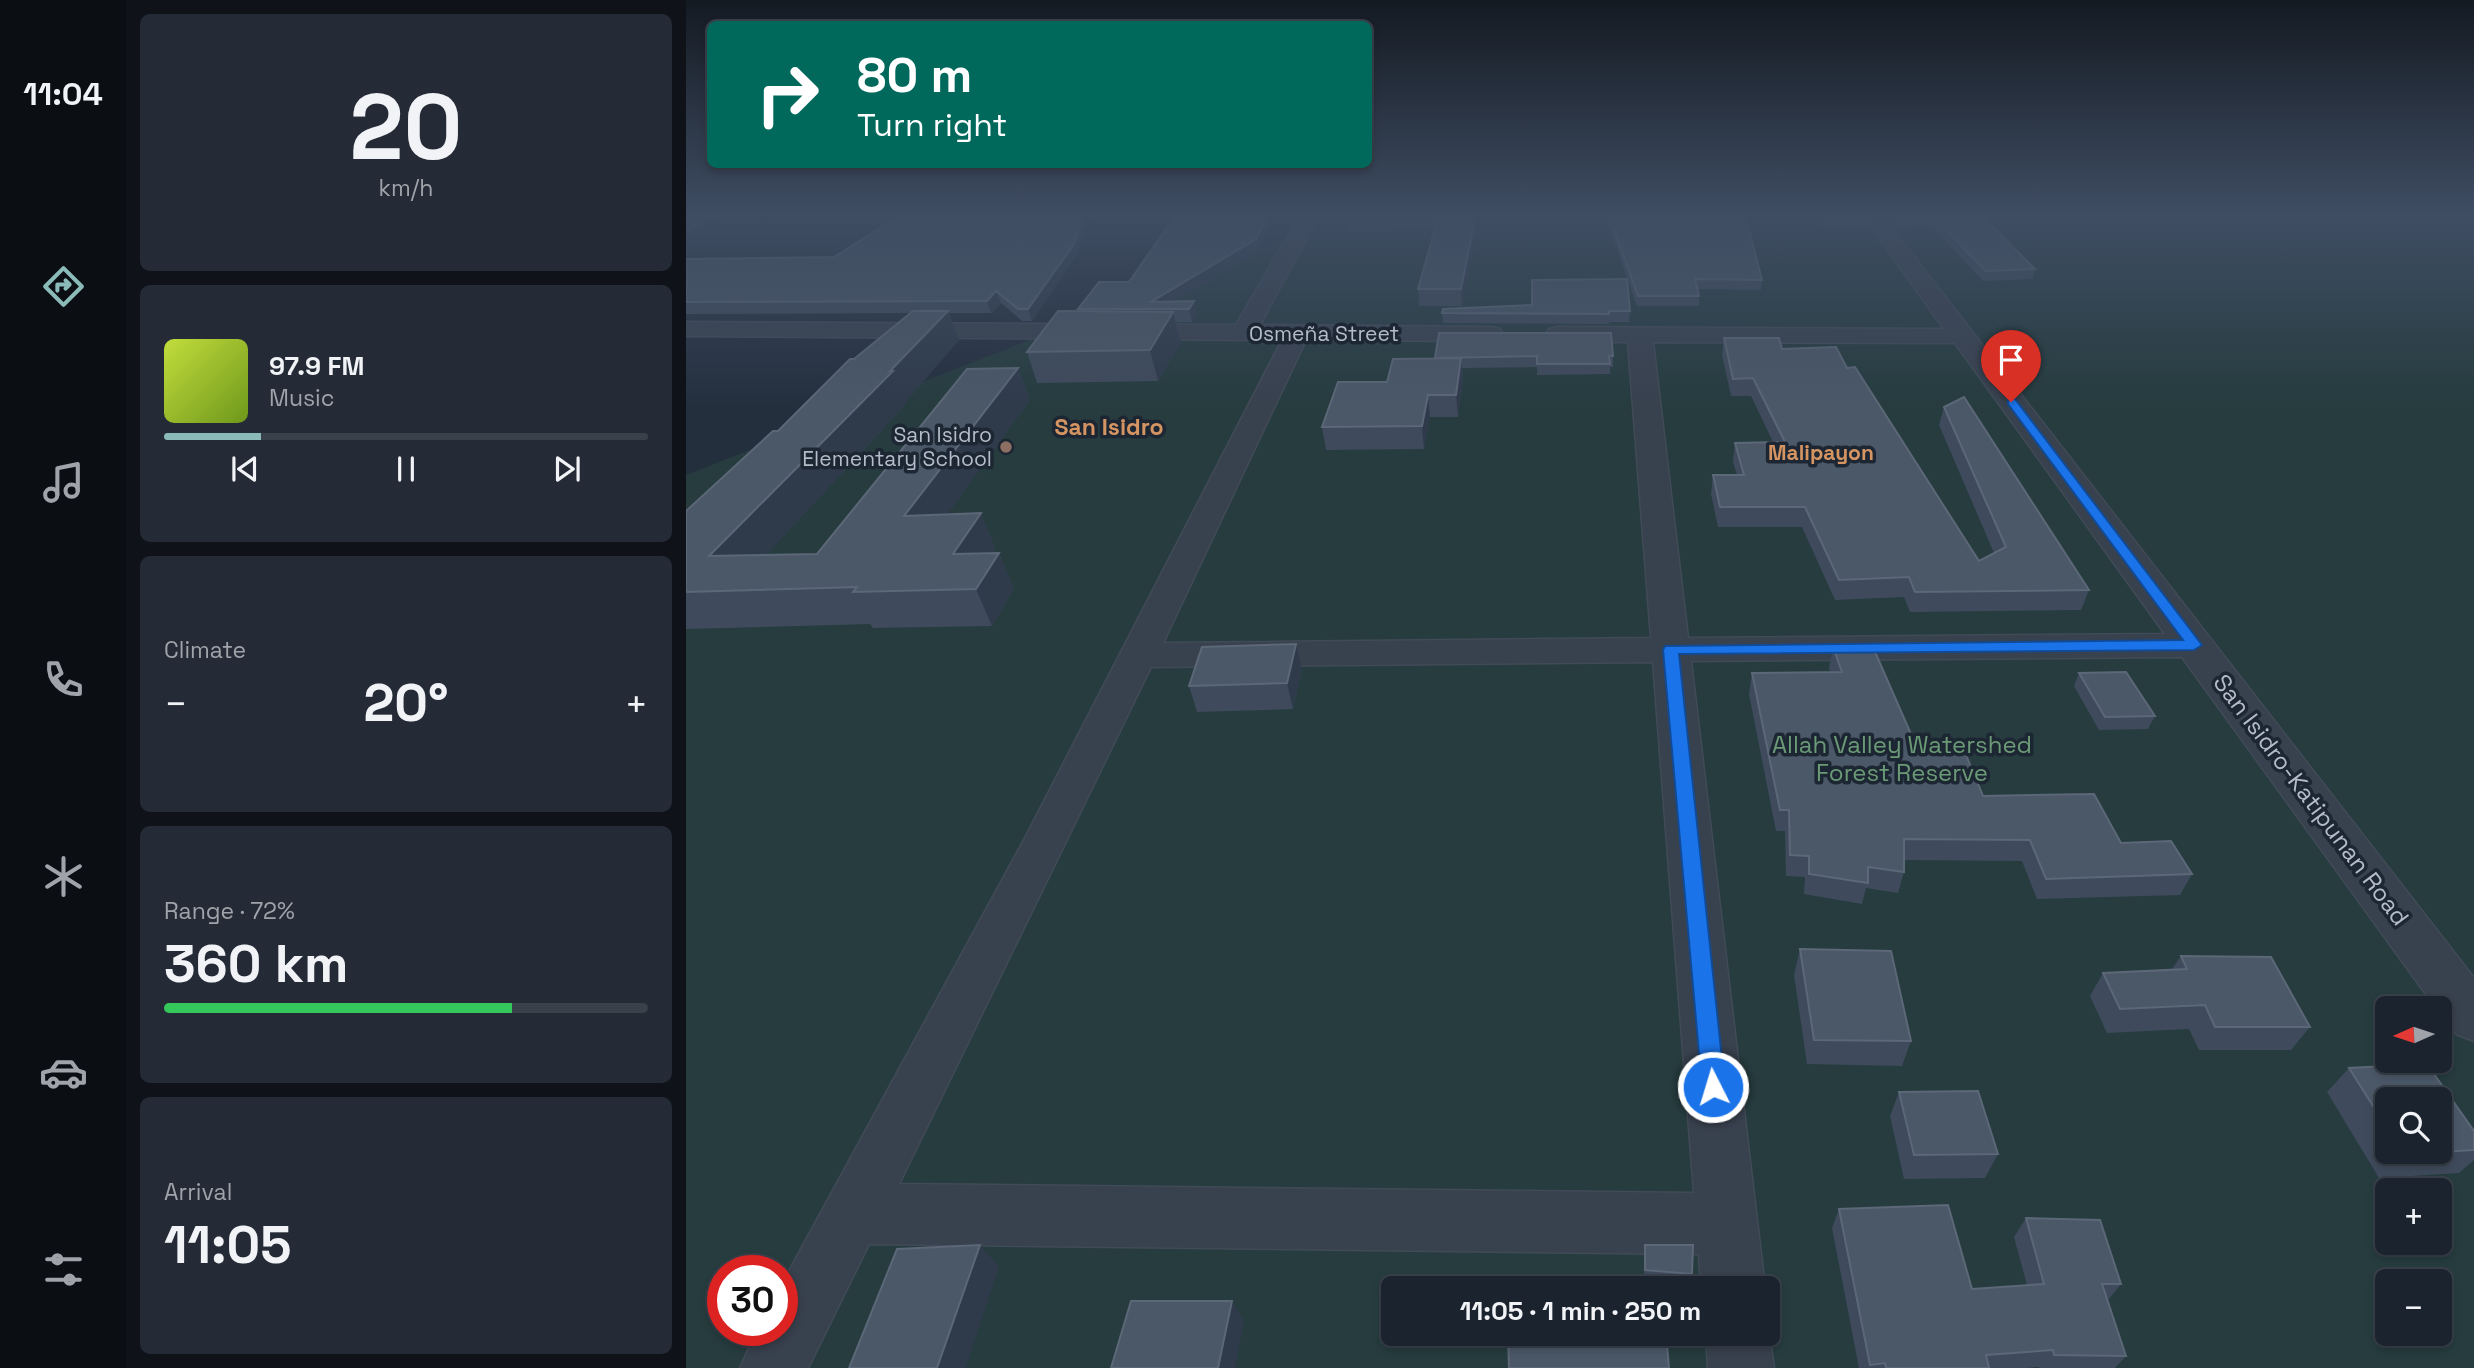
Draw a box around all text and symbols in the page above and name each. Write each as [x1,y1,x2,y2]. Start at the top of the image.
text: 80 m [857,44,972,106]
icon: right [742,49,833,140]
text: 20 [349,69,463,186]
text: 11:04 [23,74,103,114]
text: Turn right [857,105,1007,145]
text: km/h [379,173,433,203]
icon: directions [39,262,88,311]
street label: Osmeña Street [1249,320,1399,347]
pin [1981,330,2041,402]
icon: arrive [1992,341,2030,379]
text: 97.9 FM [269,349,364,383]
text: Music [269,383,334,413]
district label: San Isidro [1055,412,1163,442]
place label: San Isidro Elementary School [802,421,992,472]
marker: San Isidro Elementary School [998,439,1014,455]
district label: Malipayon [1768,439,1874,466]
icon: previous [226,450,264,488]
icon: pause [387,450,425,488]
icon: next [548,450,586,488]
icon: music [39,458,88,507]
text: Climate [164,635,246,665]
icon: phone [39,655,88,704]
street label: San Isidro-Katipunan Road [2207,668,2416,931]
text: 20° [363,670,449,736]
text: − [164,680,188,728]
text: + [624,680,648,728]
park label: Allah Valley Watershed Forest Reserve [1772,729,2032,788]
icon: climate [39,852,88,901]
text: Range · 72% [164,896,295,926]
text: 360 km [164,931,348,997]
north arrow [2375,996,2452,1073]
map controls [2375,996,2452,1346]
icon: car [39,1048,88,1097]
position arrow [1676,1050,1750,1124]
button: search [2375,1087,2452,1164]
text: Arrival [164,1177,232,1207]
button: + [2375,1178,2452,1255]
text: 11:05 [164,1212,291,1278]
icon: filters [39,1245,88,1294]
speed limit sign: 30 [707,1255,798,1346]
button: − [2375,1269,2452,1346]
text: 11:05 · 1 min · 250 m [1460,1294,1701,1328]

